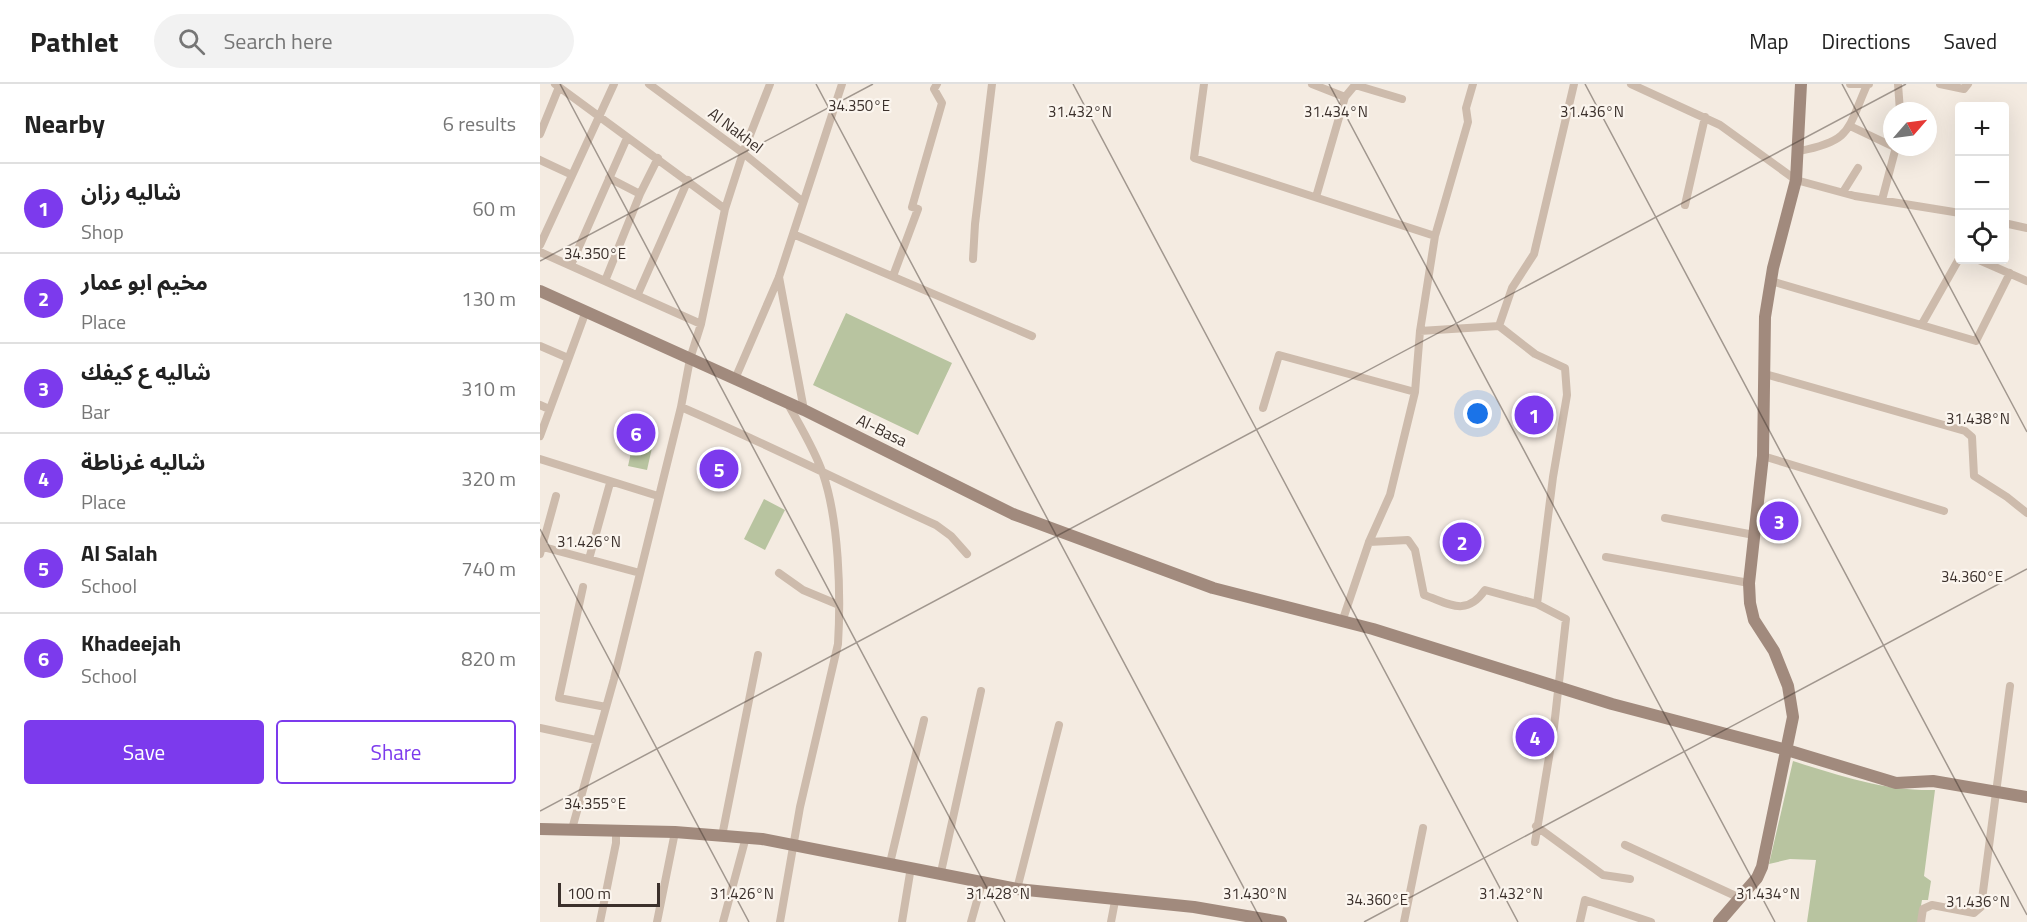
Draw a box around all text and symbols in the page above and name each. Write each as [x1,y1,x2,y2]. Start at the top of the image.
search box [154,14,574,68]
text: Pathlet [30,20,118,63]
text: Search here [223,24,333,58]
icon: search [175,25,208,58]
text: Map [1749,25,1789,57]
text: Directions [1822,25,1911,57]
text: Saved [1944,25,1997,57]
text: 34.350°E [828,94,890,117]
text: 31.432°N [1048,100,1112,123]
text: 31.434°N [1304,100,1368,123]
text: 31.436°N [1560,100,1624,123]
street label: Al Nakhel [703,101,769,159]
north arrow [1883,102,1937,156]
map controls [1955,102,2009,264]
button: + [1955,102,2009,156]
text: Nearby [24,104,105,143]
text: 6 results [443,108,516,139]
button: − [1955,156,2009,210]
text: شاليه رزان [81,175,181,209]
text: 1 [38,193,49,224]
text: 60 m [472,193,516,224]
button: locate [1955,210,2009,264]
text: Shop [81,216,124,247]
text: 34.350°E [564,242,626,265]
text: مخيم ابو عمار [81,265,208,299]
text: 2 [38,283,49,314]
text: 130 m [461,283,516,314]
text: Place [81,306,126,337]
text: شاليه ع كيفك [81,355,211,389]
text: 3 [38,373,49,404]
text: 310 m [461,373,516,404]
pin: 1 [1514,392,1554,438]
text: Bar [81,396,110,427]
your location [1463,399,1492,428]
street label: Al-Basa [853,407,911,453]
text: 31.438°N [1946,407,2010,430]
pin: 6 [616,410,656,456]
text: شاليه غرناطة [81,445,205,479]
pin: 5 [700,446,738,492]
text: 4 [38,463,49,494]
text: 320 m [461,463,516,494]
text: Place [81,486,126,517]
pin: 3 [1760,498,1798,544]
pin: 2 [1442,520,1482,564]
text: 31.426°N [557,530,621,553]
text: Al Salah [81,536,158,570]
text: 5 [38,553,49,584]
text: 740 m [461,553,516,584]
text: 34.360°E [1941,565,2003,588]
text: School [81,570,137,601]
text: Khadeejah [81,626,181,660]
text: 6 [38,643,49,674]
text: 820 m [461,643,516,674]
text: School [81,660,137,691]
pin: 4 [1516,714,1554,760]
button: Save [24,720,264,784]
button: Share [276,720,516,784]
text: 34.355°E [564,792,626,815]
scale bar [558,880,660,908]
text: 100 m [567,881,611,905]
text: 31.426°N [710,882,774,905]
text: 31.428°N [966,882,1030,905]
text: 31.430°N [1223,882,1287,905]
text: 31.432°N [1479,882,1543,905]
text: 31.434°N [1736,882,1800,905]
text: 34.360°E [1346,888,1408,911]
text: 31.436°N [1946,890,2010,913]

